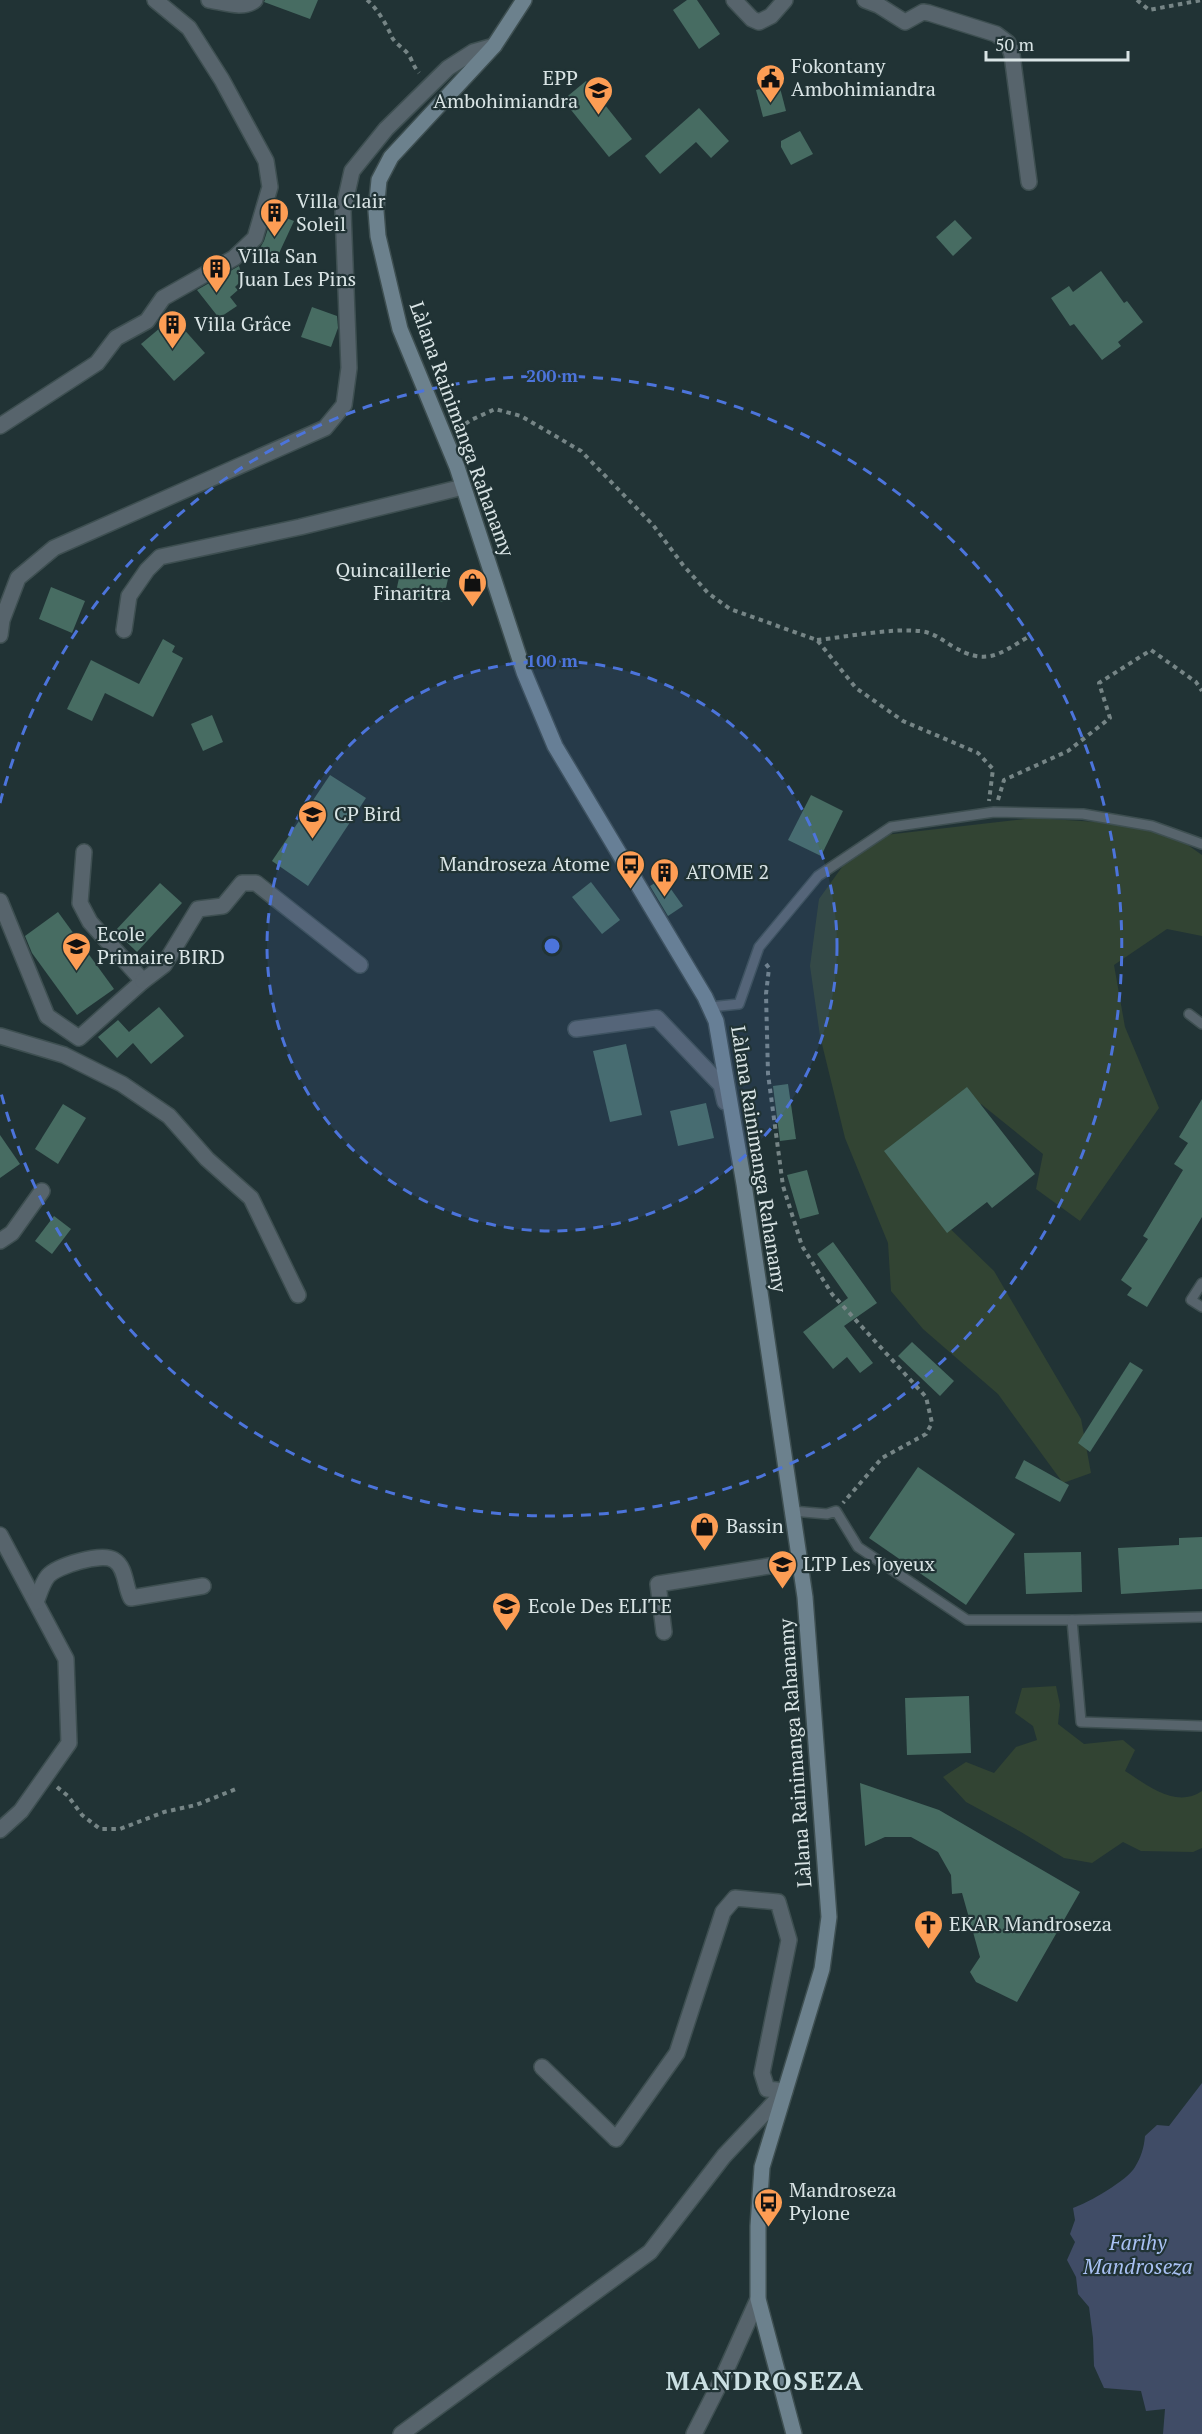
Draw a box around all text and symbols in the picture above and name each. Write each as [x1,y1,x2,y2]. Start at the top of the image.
scale bar [986,24,1128,62]
text: 50 m [995,32,1035,56]
place label: Fokontany Ambohimiandra [791,52,936,102]
public building icon: Fokontany Ambohimiandra [754,62,786,104]
place label: EPP Ambohimiandra [433,64,578,114]
school or university icon: EPP Ambohimiandra [583,74,615,116]
place label: Villa Clair Soleil [296,187,386,237]
building icon: Villa Clair Soleil [259,196,291,238]
place label: Villa San Juan Les Pins [238,242,356,292]
building icon: Villa San Juan Les Pins [201,252,233,294]
street label: Làlana Rainimanga Rahanamy [404,298,522,561]
building icon: Villa Grâce [157,308,189,350]
place label: Villa Grâce [194,310,291,337]
text: 200 m [526,363,578,387]
place label: Quincaillerie Finaritra [336,556,451,606]
shop icon: Quincaillerie Finaritra [456,566,488,608]
text: 100 m [526,648,578,672]
school or university icon: CP Bird [297,798,329,840]
place label: CP Bird [334,800,401,827]
bus stop icon: Mandroseza Atome [615,848,647,890]
place label: Mandroseza Atome [440,850,610,877]
building icon: ATOME 2 [649,856,681,898]
place label: ATOME 2 [686,858,769,885]
place label: Ecole Primaire BIRD [97,920,225,970]
school or university icon: Ecole Primaire BIRD [60,930,92,972]
centre of rings [542,936,562,956]
street label: Làlana Rainimanga Rahanamy [725,1024,794,1295]
shop icon: Bassin [689,1510,721,1552]
place label: Bassin [726,1512,784,1539]
school or university icon: LTP Les Joyeux [766,1548,798,1590]
place label: LTP Les Joyeux [803,1550,936,1577]
school or university icon: Ecole Des ELITE [491,1590,523,1632]
place label: Ecole Des ELITE [528,1592,672,1619]
street label: Làlana Rainimanga Rahanamy [772,1617,817,1888]
church icon: EKAR Mandroseza [912,1908,944,1950]
place label: EKAR Mandroseza [949,1910,1112,1937]
place label: Mandroseza Pylone [789,2176,897,2226]
bus stop icon: Mandroseza Pylone [752,2186,784,2228]
water label: Farihy Mandroseza [1082,2228,1193,2280]
district label: MANDROSEZA [666,2363,864,2397]

